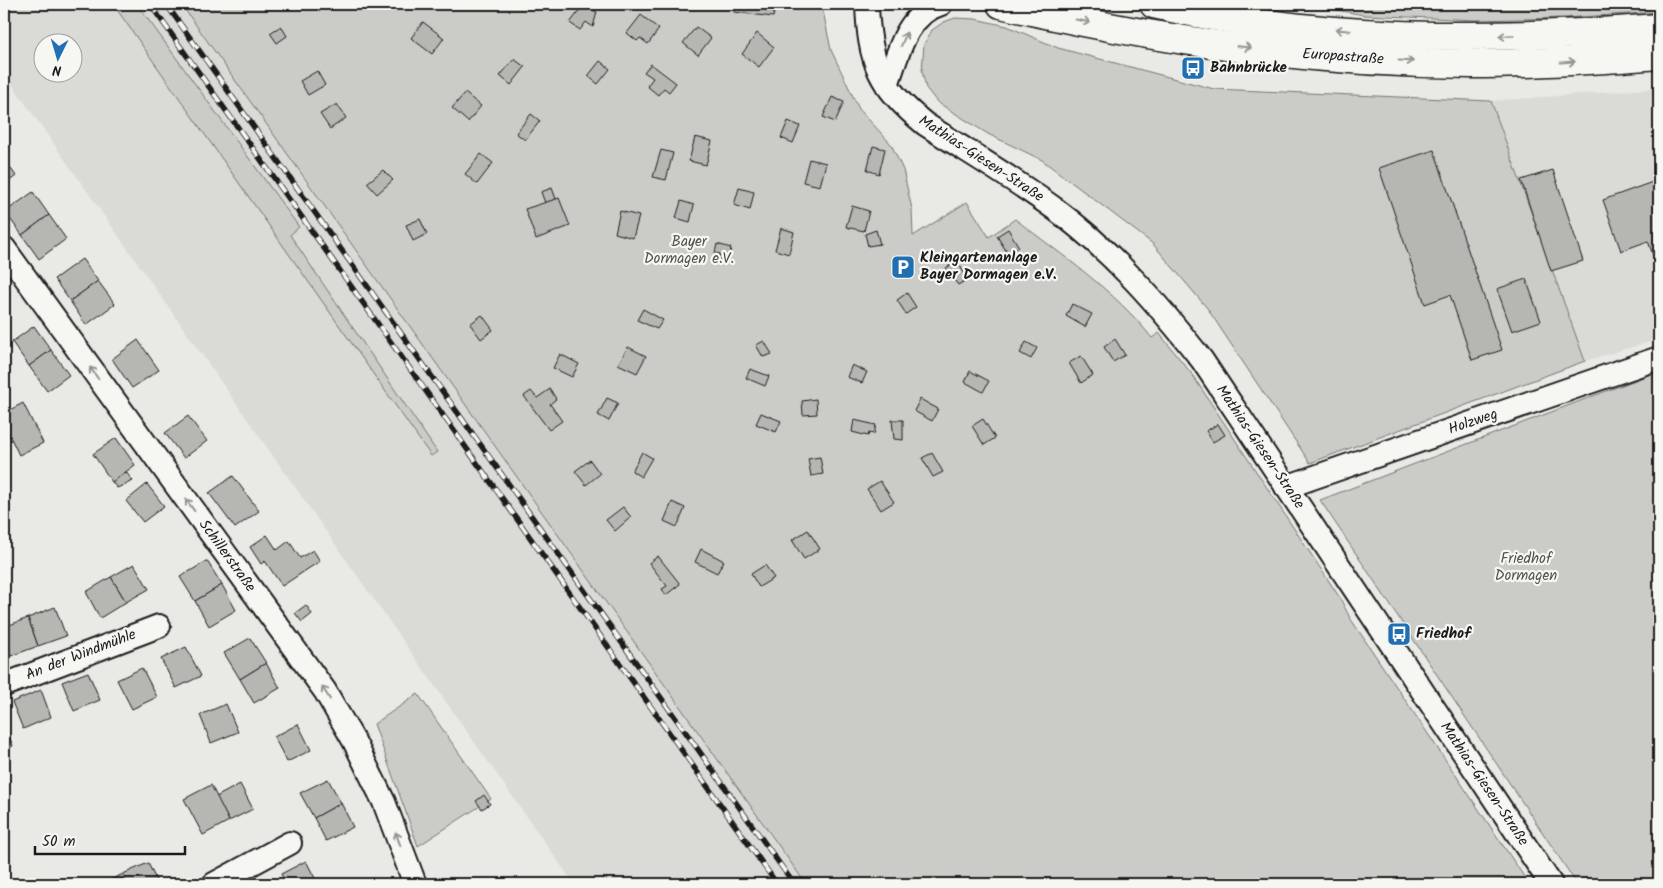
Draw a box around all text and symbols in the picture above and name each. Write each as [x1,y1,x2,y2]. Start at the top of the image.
one-way arrow [1075,17,1091,27]
one-way arrow [1336,25,1352,35]
one-way arrow [1498,31,1514,41]
north arrow [32,32,82,82]
one-way arrow [900,32,909,47]
one-way arrow [1235,42,1251,52]
street label: Europastraße [1301,42,1385,72]
bus stop icon: Bahnbrücke [1180,55,1206,81]
place label: Bahnbrücke [1210,56,1288,80]
one-way arrow [1397,56,1413,65]
one-way arrow [1560,57,1576,66]
text: N [51,59,62,81]
street label: Mathias-Giesen-Straße [913,109,1049,209]
park label: Bayer Dormagen e.V. [644,230,734,271]
place label: Kleingartenanlage Bayer Dormagen e.V. [920,246,1057,287]
parking icon: Kleingartenanlage Bayer Dormagen e.V. [890,254,916,280]
one-way arrow [89,367,100,380]
street label: Mathias-Giesen-Straße [1209,380,1311,514]
street label: Holzweg [1445,402,1501,442]
one-way arrow [185,498,195,512]
street label: Schillerstraße [192,515,262,598]
park label: Friedhof Dormagen [1495,547,1557,588]
bus stop icon: Friedhof [1386,621,1412,647]
place label: Friedhof [1416,622,1472,646]
street label: An der Windmühle [22,623,140,687]
one-way arrow [320,687,330,701]
street label: Mathias-Giesen-Straße [1433,717,1535,851]
scale bar [35,823,185,855]
text: 50 m [42,830,76,854]
one-way arrow [393,831,402,847]

